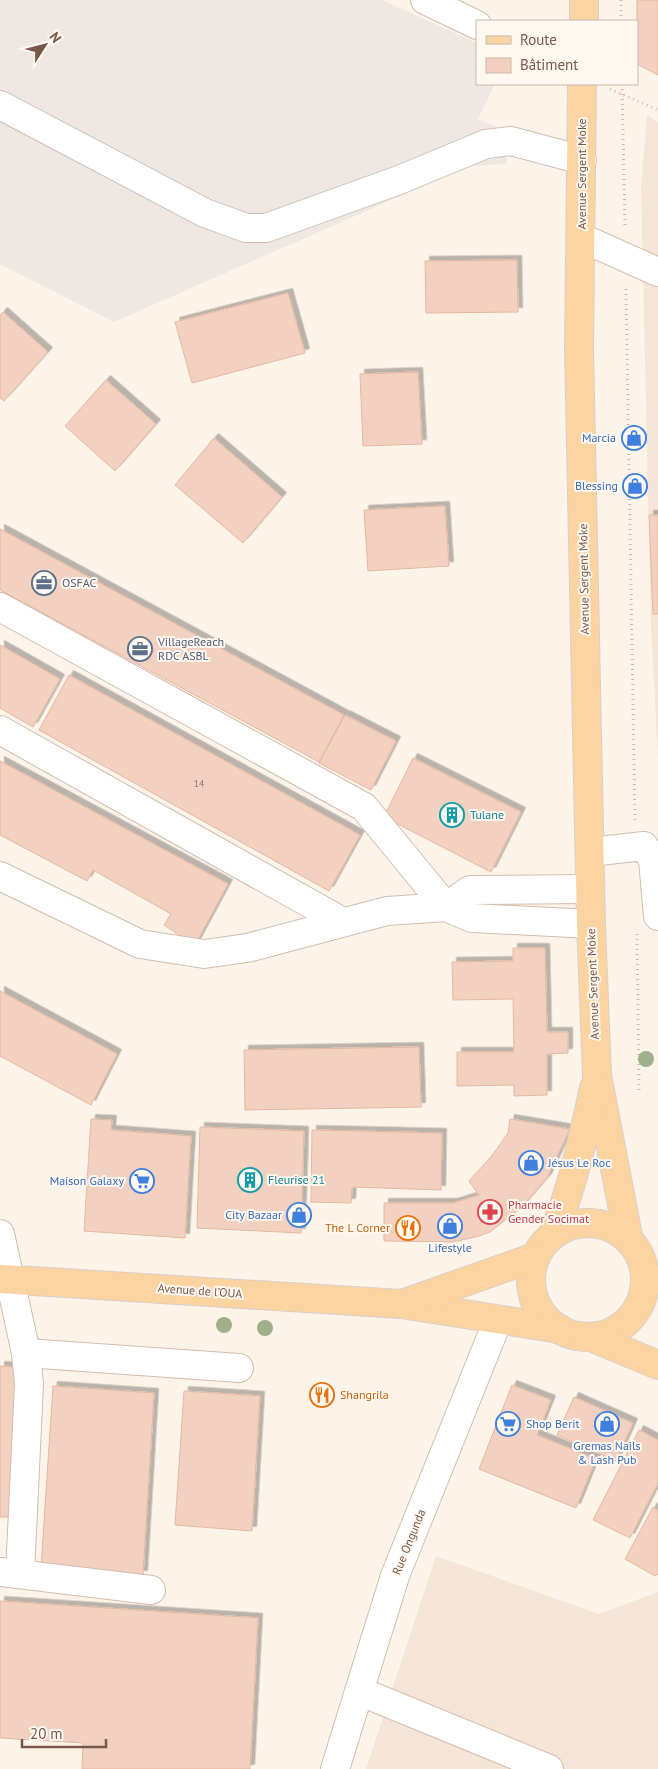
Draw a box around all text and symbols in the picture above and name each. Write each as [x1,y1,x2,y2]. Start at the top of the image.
north arrow [20,20,70,70]
legend [476,20,638,85]
text: N [46,28,66,46]
text: Route [520,30,557,49]
text: Bâtiment [520,55,578,74]
street label: Avenue Sergent Moke [574,118,589,230]
shop icon: Marcia [621,425,647,451]
place label: Marcia [582,430,616,445]
shop icon: Blessing [622,473,648,499]
place label: Blessing [575,478,618,493]
street label: Avenue Sergent Moke [575,523,592,635]
office icon: OSFAC [31,570,57,596]
place label: OSFAC [62,575,97,590]
place label: VillageReach RDC ASBL [157,634,224,663]
office icon: VillageReach RDC ASBL [127,636,153,662]
house number: 14 [194,777,205,790]
building icon: Tulane [439,802,465,828]
place label: Tulane [470,807,504,822]
street label: Avenue Sergent Moke [583,928,602,1040]
shop icon: Jésus Le Roc [518,1150,544,1176]
place label: Jésus Le Roc [547,1155,611,1170]
building icon: Fleurise 21 [237,1167,263,1193]
supermarket icon: Maison Galaxy [129,1168,155,1194]
place label: Fleurise 21 [268,1172,325,1187]
place label: Maison Galaxy [50,1173,124,1188]
place label: Pharmacie Gender Socimat [508,1197,589,1226]
pharmacy icon: Pharmacie Gender Socimat [477,1199,503,1225]
shop icon: City Bazaar [286,1202,312,1228]
place label: City Bazaar [225,1207,282,1222]
shop icon: Lifestyle [437,1213,463,1239]
restaurant icon: The L Corner [395,1215,421,1241]
place label: The L Corner [325,1220,390,1235]
place label: Lifestyle [428,1240,472,1255]
street label: Avenue de l’OUA [157,1280,243,1301]
restaurant icon: Shangrila [309,1382,335,1408]
place label: Shangrila [340,1387,389,1402]
supermarket icon: Shop Berit [495,1411,521,1437]
shop icon: Gremas Nails & Lash Pub [594,1411,620,1437]
place label: Shop Berit [526,1416,580,1431]
place label: Gremas Nails & Lash Pub [573,1438,641,1467]
street label: Rue Ongunda [389,1507,429,1577]
scale bar [22,1716,106,1748]
text: 20 m [30,1724,63,1743]

